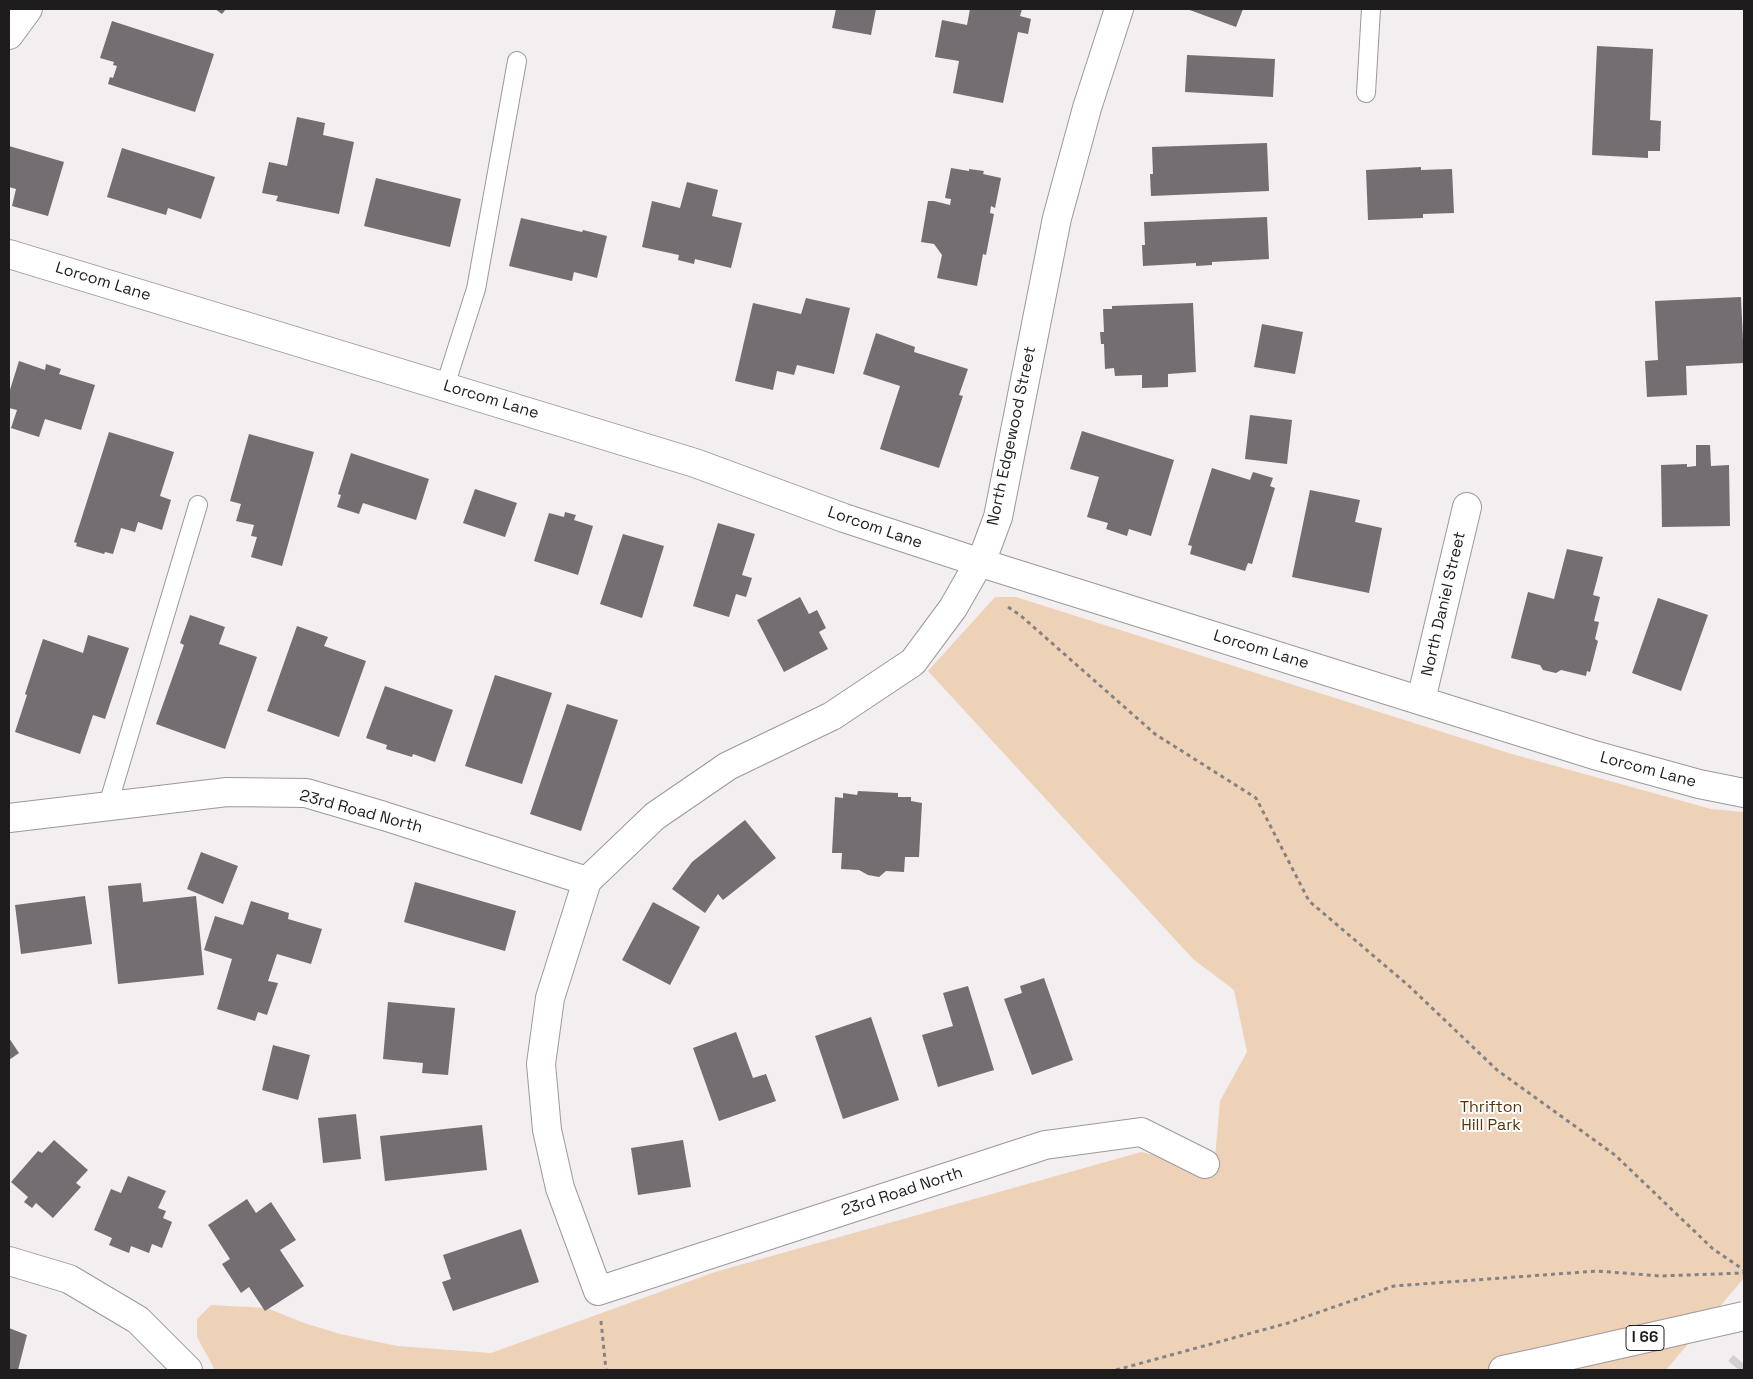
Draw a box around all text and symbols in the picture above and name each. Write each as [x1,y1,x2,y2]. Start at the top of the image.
street label: Lorcom Lane [53,258,153,306]
street label: North Edgewood Street [984,345,1040,527]
street label: Lorcom Lane [441,376,541,424]
street label: Lorcom Lane [825,503,925,553]
street label: North Daniel Street [1418,530,1470,678]
street label: Lorcom Lane [1211,626,1311,674]
street label: Lorcom Lane [1598,748,1698,792]
street label: 23rd Road North [297,786,425,838]
park label: Thrifton Hill Park [1460,1098,1522,1136]
street label: 23rd Road North [839,1163,965,1221]
road number: I 66 [1626,1326,1664,1350]

